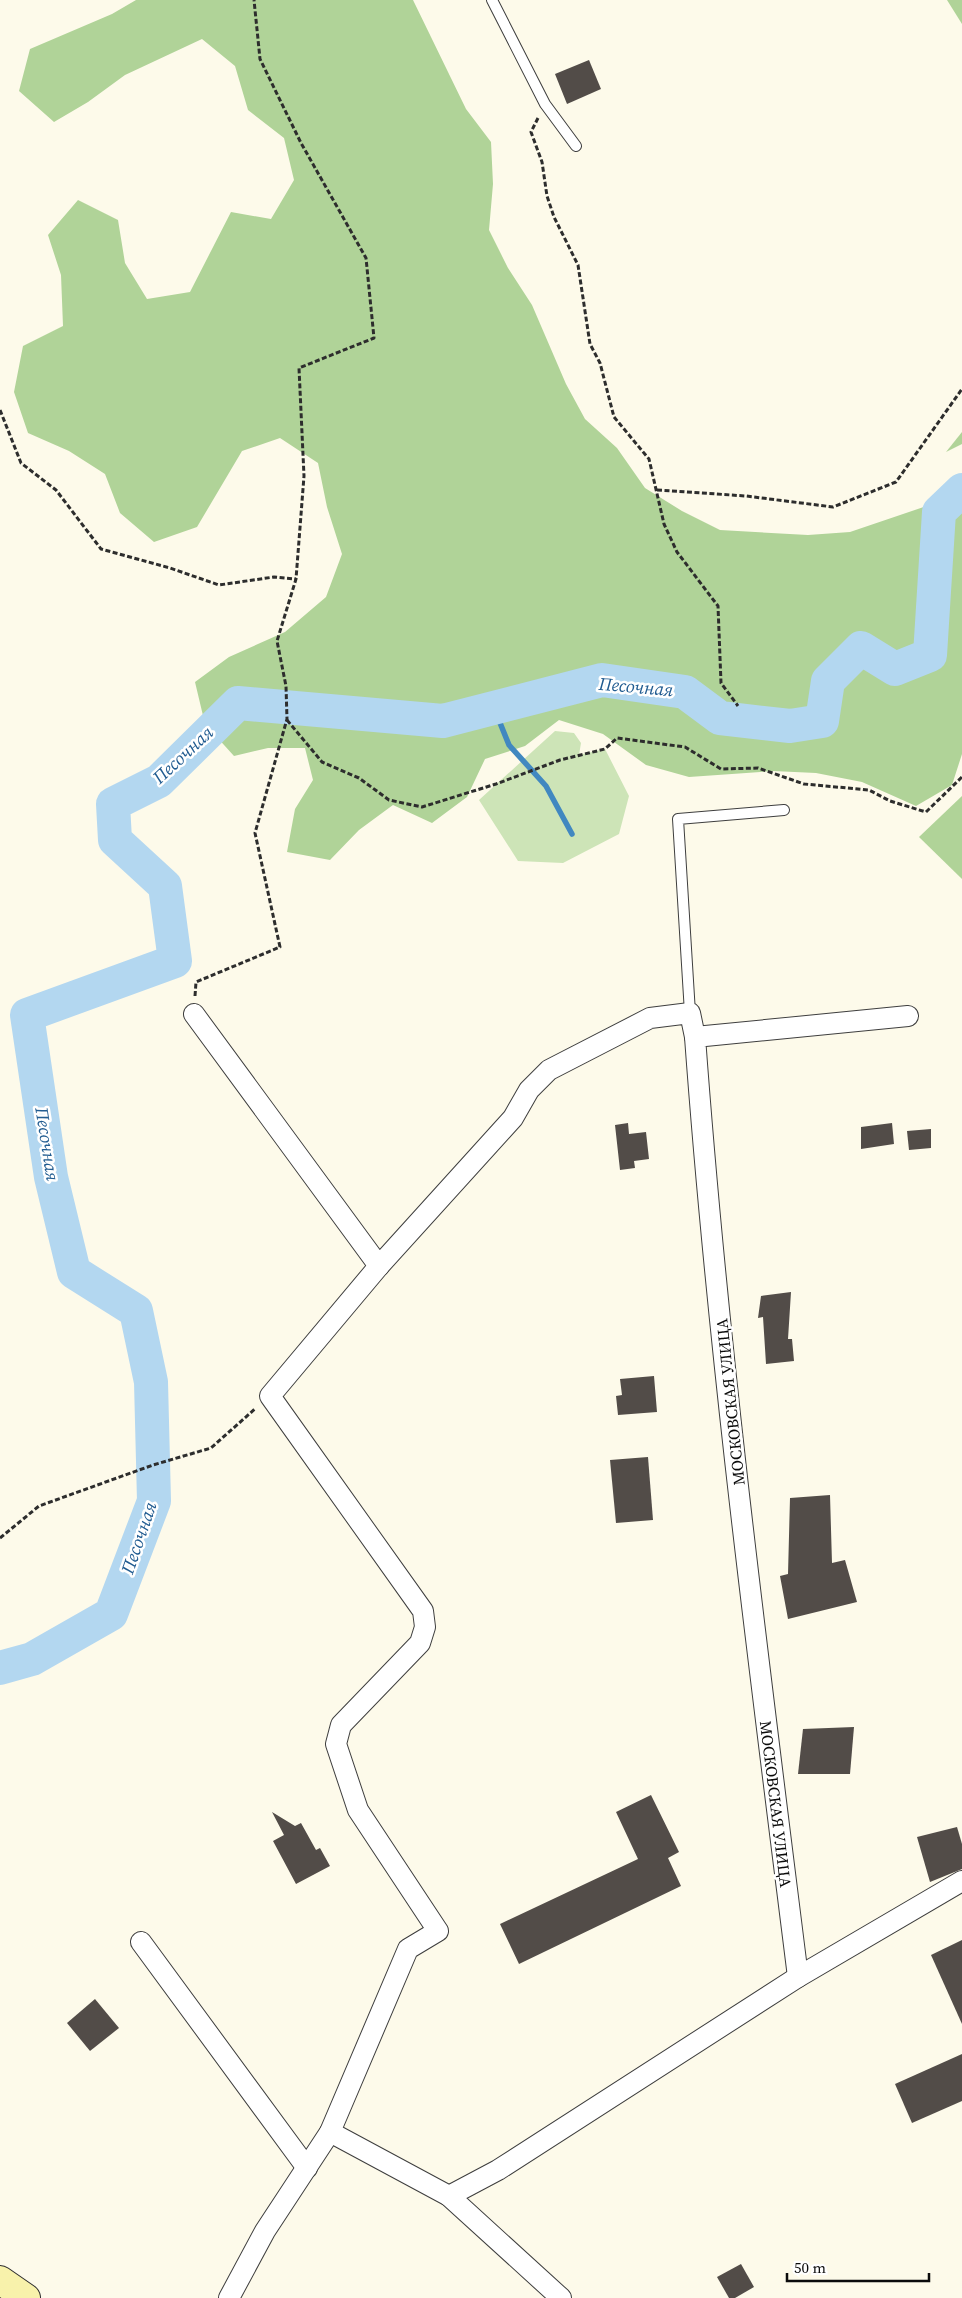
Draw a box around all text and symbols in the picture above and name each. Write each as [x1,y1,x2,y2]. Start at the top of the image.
water label: Песочная [597,671,674,702]
water label: Песочная [146,720,218,790]
water label: Песочная [29,1104,66,1183]
street label: МОСКОВСКАЯ УЛИЦА [710,1317,750,1487]
water label: Песочная [114,1499,162,1578]
street label: МОСКОВСКАЯ УЛИЦА [755,1719,797,1889]
scale bar [787,2250,930,2282]
text: 50 m [794,2257,826,2278]

